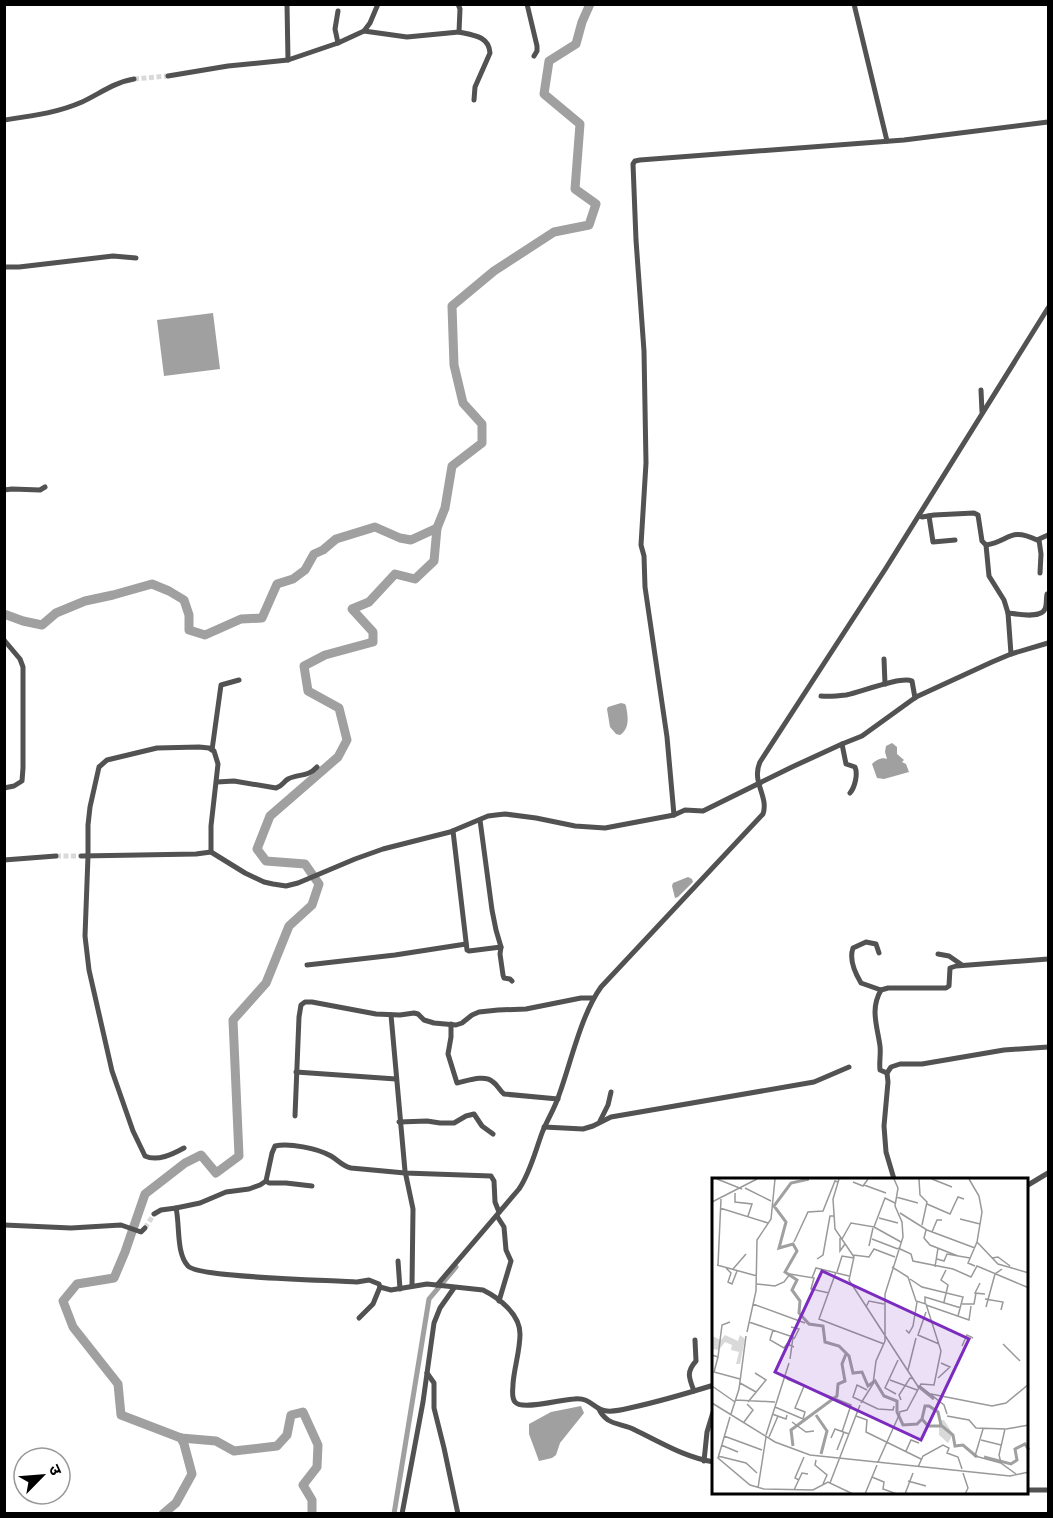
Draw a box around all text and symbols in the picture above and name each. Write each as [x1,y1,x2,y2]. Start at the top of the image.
inset map [712,1178,1029,1494]
north arrow [12,1446,72,1506]
text: उ [45,1462,66,1479]

